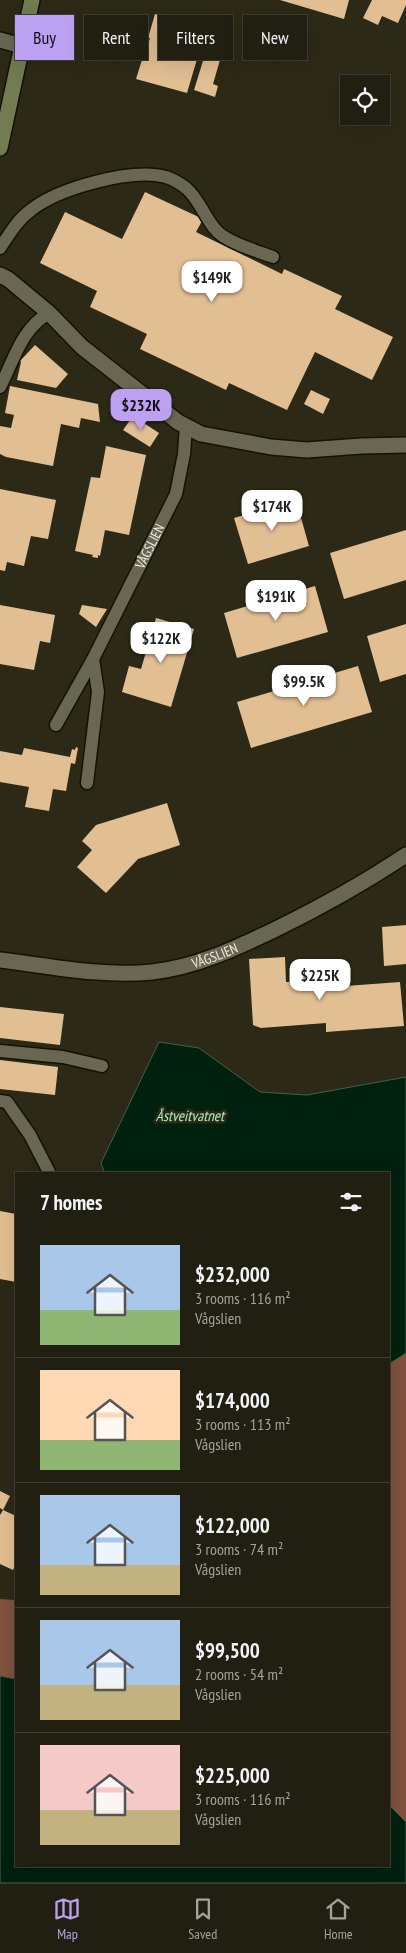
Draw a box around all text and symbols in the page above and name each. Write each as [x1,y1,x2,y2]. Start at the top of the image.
chip: Buy [15,15,74,60]
chip: Rent [84,15,148,60]
chip: Filters [158,15,233,60]
chip: New [243,15,307,60]
map controls [340,75,390,125]
button: locate [340,75,390,125]
pin: $149K [177,260,247,303]
text: $149K [193,267,231,287]
pin: $232K [106,388,176,431]
text: $232K [122,395,160,415]
pin: $174K [237,490,307,532]
text: $174K [253,496,291,516]
street label: VÅGSLIEN [131,521,169,572]
pin: $191K [241,580,311,622]
text: $191K [257,586,295,606]
pin: $122K [126,622,196,664]
text: $122K [142,628,180,648]
pin: $99.5K [263,664,345,707]
text: $99.5K [283,671,325,691]
street label: VÅGSLIEN [189,939,241,973]
pin: $225K [285,958,355,1001]
text: $225K [301,965,339,985]
water label: Åstveitvatnet [156,1106,226,1125]
icon: filters [337,1188,365,1216]
text: 7 homes [40,1189,102,1216]
text: $232,000 [195,1261,270,1288]
icon: home [80,1265,140,1325]
text: 3 rooms · 116 m² [195,1288,291,1308]
text: Vågslien [195,1308,241,1328]
text: $174,000 [195,1387,270,1414]
icon: home [80,1390,140,1450]
text: 3 rooms · 113 m² [195,1414,291,1434]
text: Vågslien [195,1434,241,1454]
text: $122,000 [195,1512,270,1539]
icon: home [80,1515,140,1575]
text: 3 rooms · 74 m² [195,1539,283,1559]
text: Vågslien [195,1559,241,1579]
text: $99,500 [195,1637,260,1664]
icon: home [80,1640,140,1700]
text: 2 rooms · 54 m² [195,1664,283,1684]
text: Vågslien [195,1684,241,1704]
text: $225,000 [195,1762,270,1789]
icon: home [80,1765,140,1825]
text: 3 rooms · 116 m² [195,1789,291,1809]
text: Vågslien [195,1809,241,1829]
tab: Map [53,1895,81,1943]
tab: Saved [188,1895,217,1943]
tab: Home [324,1895,353,1943]

